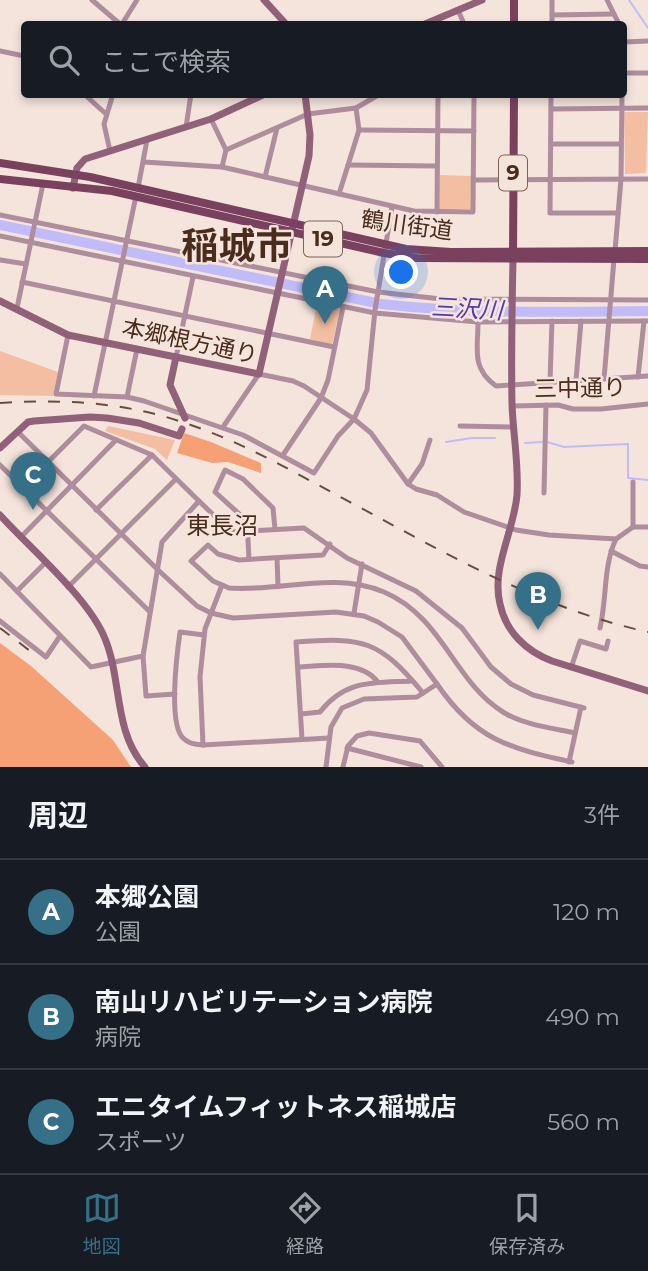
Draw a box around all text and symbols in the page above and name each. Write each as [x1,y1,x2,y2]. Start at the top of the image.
search box [21,21,627,98]
icon: search [45,41,83,79]
text: ここで検索 [101,46,231,78]
road number: 9 [499,156,527,190]
street label: 鶴川街道 [359,205,455,245]
road number: 19 [304,222,342,256]
district label: 稲城市 [182,223,293,268]
your location [384,255,418,289]
pin: A [302,266,348,324]
water label: 三沢川 [430,292,507,325]
street label: 本郷根方通り [120,313,260,369]
street label: 三中通り [534,373,626,403]
pin: C [10,452,56,510]
district label: 東長沼 [186,511,258,540]
pin: B [515,572,561,630]
text: 周辺 [28,797,88,834]
text: 3件 [584,801,620,829]
text: 本郷公園 [95,881,199,913]
text: A [42,898,60,926]
text: 120 m [553,898,620,926]
text: 公園 [95,918,141,946]
text: 南山リハビリテーション病院 [95,986,432,1018]
text: B [42,1003,60,1031]
text: 490 m [545,1003,620,1031]
text: 病院 [95,1023,141,1051]
text: エニタイムフィットネス稲城店 [95,1091,456,1123]
text: C [43,1108,59,1136]
text: 560 m [547,1108,620,1136]
text: スポーツ [95,1128,187,1156]
tab: 地図 [83,1189,121,1258]
tab: 経路 [286,1189,324,1258]
tab: 保存済み [489,1189,565,1258]

